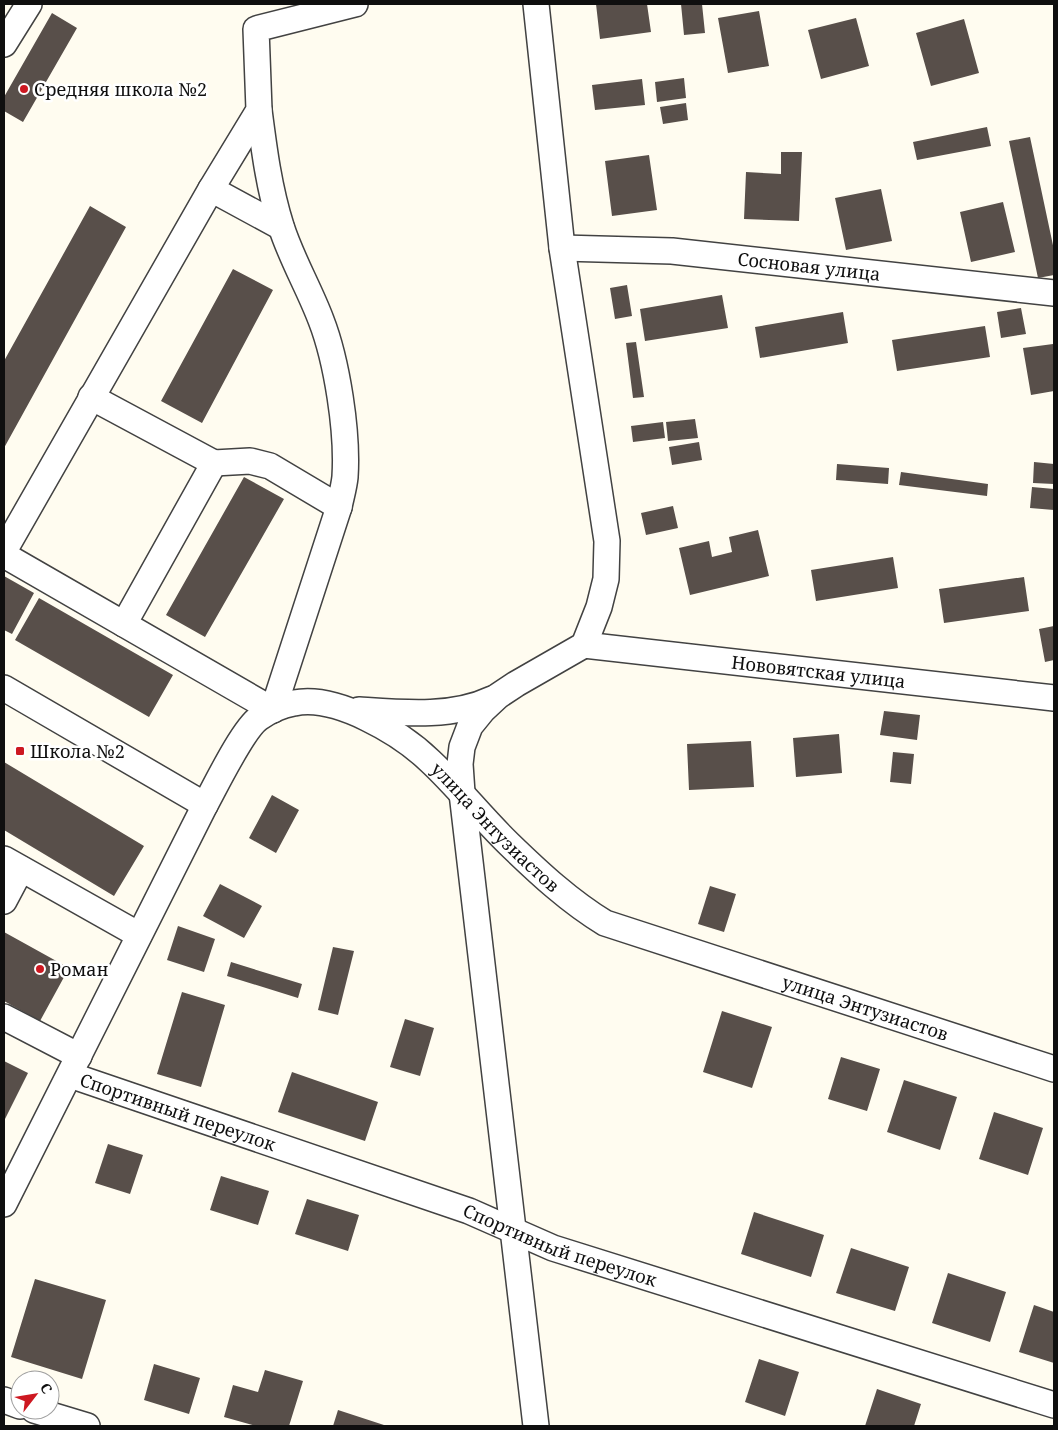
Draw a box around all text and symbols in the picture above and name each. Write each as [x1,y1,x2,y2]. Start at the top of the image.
place label: Средняя школа №2 [34,77,207,101]
marker: Средняя школа №2 [18,83,30,95]
street label: Сосновая улица [736,246,882,286]
street label: Нововятская улица [730,650,907,693]
place label: Школа №2 [30,739,125,763]
marker: Школа №2 [14,745,26,757]
street label: улица Энтузиастов [426,757,565,897]
place label: Роман [50,957,109,981]
marker: Роман [34,963,46,975]
street label: улица Энтузиастов [779,969,951,1046]
street label: Спортивный переулок [77,1067,279,1156]
street label: Спортивный переулок [459,1198,660,1292]
north arrow [10,1370,60,1420]
text: С [36,1379,57,1397]

